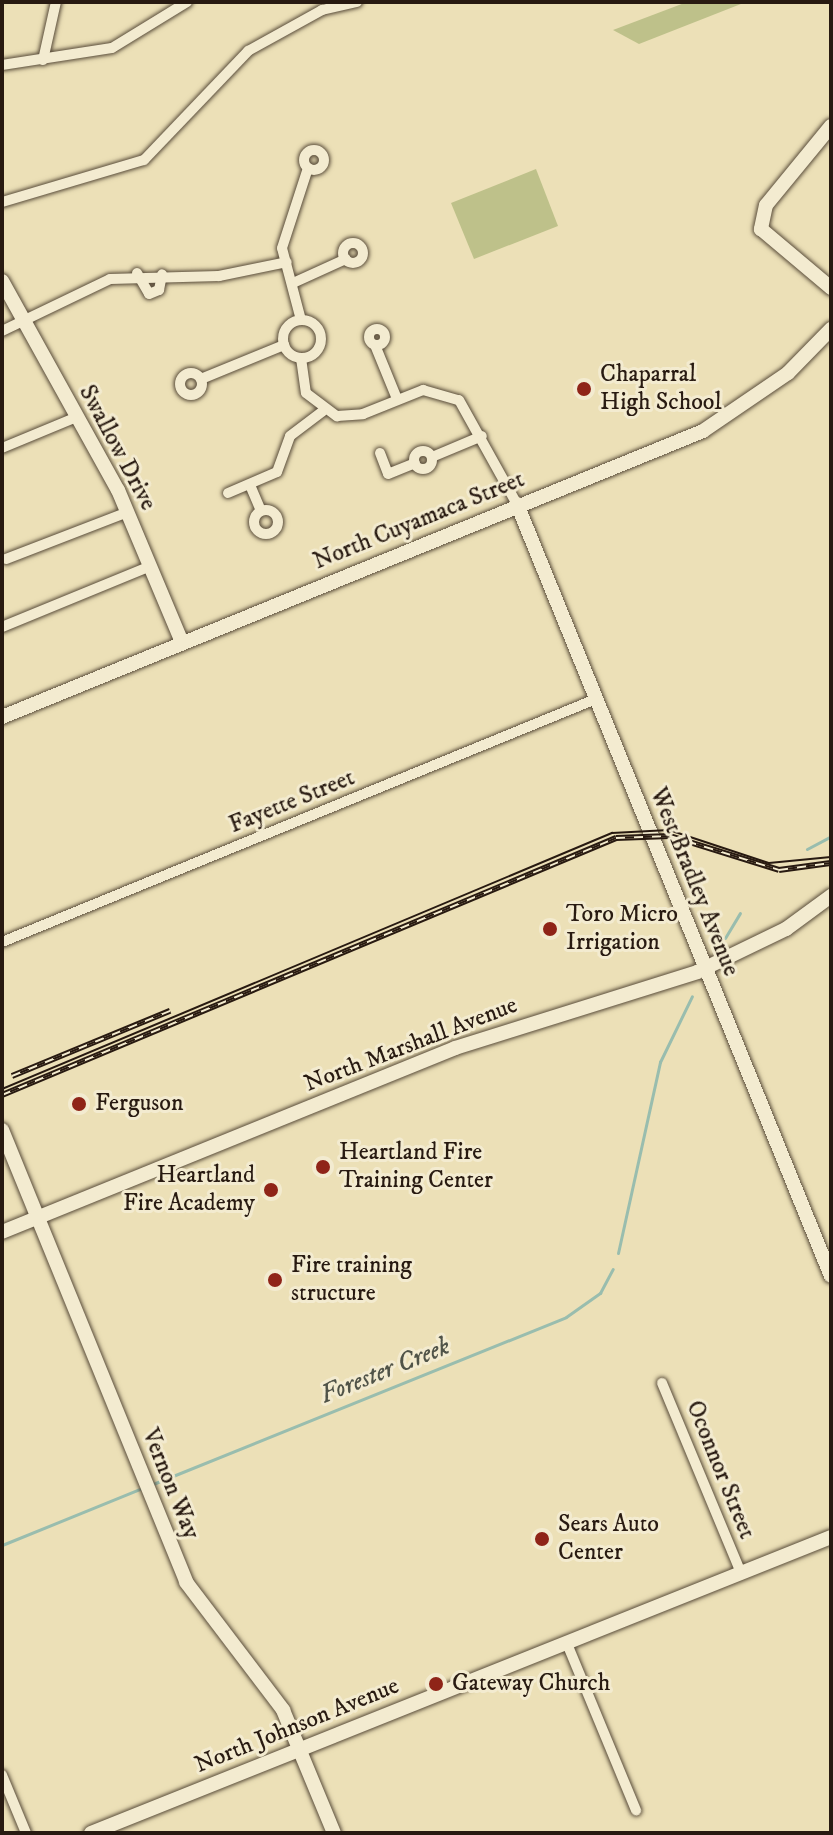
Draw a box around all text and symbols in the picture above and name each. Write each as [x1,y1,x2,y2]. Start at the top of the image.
place label: Chaparral High School [600,361,722,417]
street label: Swallow Drive [72,380,162,516]
marker: Chaparral High School [575,380,593,398]
street label: North Cuyamaca Street [309,466,529,576]
street label: Fayette Street [225,764,359,840]
street label: West Bradley Avenue [643,784,745,980]
place label: Toro Micro Irrigation [566,901,678,957]
marker: Toro Micro Irrigation [541,920,559,938]
street label: North Marshall Avenue [300,991,522,1099]
place label: Ferguson [95,1090,183,1118]
marker: Ferguson [70,1095,88,1113]
place label: Heartland Fire Training Center [339,1139,493,1195]
marker: Heartland Fire Training Center [314,1158,332,1176]
place label: Heartland Fire Academy [123,1162,255,1218]
marker: Heartland Fire Academy [262,1181,280,1199]
place label: Fire training structure [291,1252,412,1308]
marker: Fire training structure [266,1271,284,1289]
water label: Forester Creek [316,1331,454,1411]
street label: Oconnor Street [679,1397,761,1543]
street label: Vernon Way [135,1425,205,1543]
place label: Sears Auto Center [558,1511,659,1567]
marker: Sears Auto Center [533,1530,551,1548]
place label: Gateway Church [452,1670,610,1698]
street label: North Johnson Avenue [191,1672,403,1780]
marker: Gateway Church [427,1675,445,1693]

